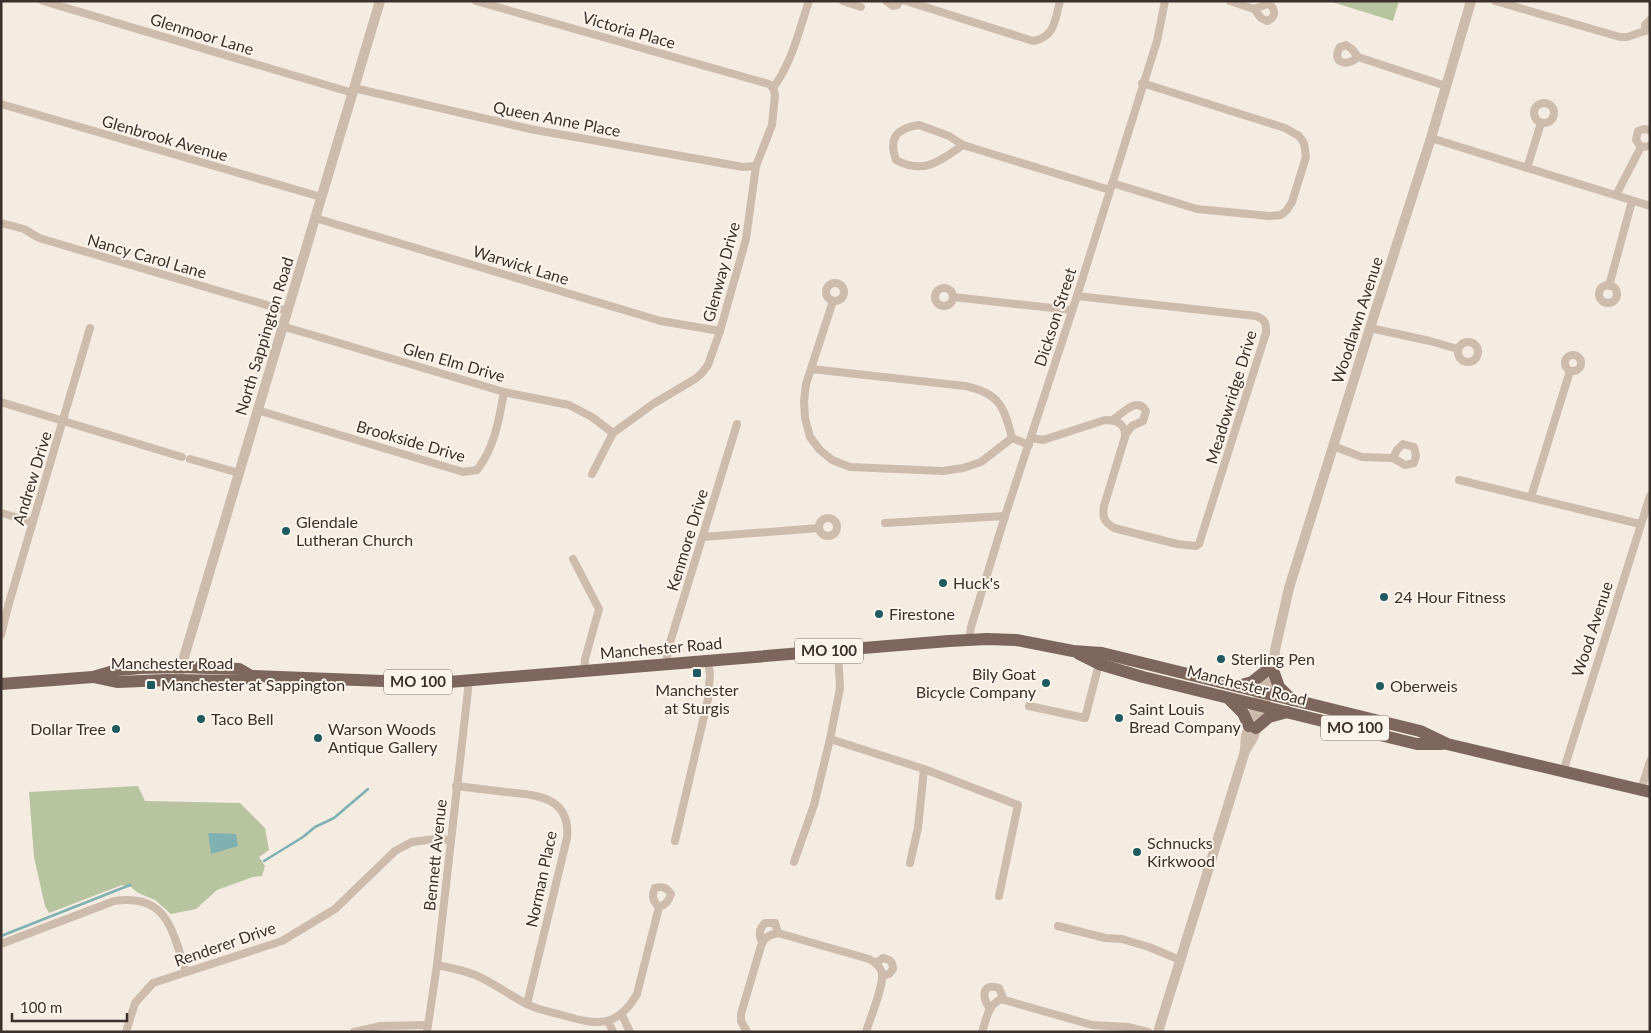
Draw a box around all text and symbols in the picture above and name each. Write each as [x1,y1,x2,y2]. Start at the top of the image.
street label: Victoria Place [580,7,678,52]
street label: Glenmoor Lane [148,9,256,58]
street label: Queen Anne Place [492,97,622,140]
street label: Glenbrook Avenue [100,110,230,165]
street label: Glenway Drive [698,220,743,324]
street label: Nancy Carol Lane [85,229,209,282]
street label: Warwick Lane [471,241,571,288]
street label: North Sappington Road [230,254,297,417]
street label: Woodlawn Avenue [1327,254,1386,386]
street label: Dickson Street [1030,265,1080,369]
street label: Meadowridge Drive [1201,328,1260,466]
street label: Glen Elm Drive [401,338,507,385]
street label: Brookside Drive [355,416,468,465]
street label: Andrew Drive [8,429,55,527]
street label: Kenmore Drive [662,486,711,593]
place label: Glendale Lutheran Church [296,512,413,549]
marker: Glendale Lutheran Church [280,525,292,537]
place label: Huck's [953,573,1000,592]
marker: Huck's [937,577,949,589]
street label: Wood Avenue [1567,579,1616,679]
place label: 24 Hour Fitness [1394,587,1506,606]
marker: 24 Hour Fitness [1378,591,1390,603]
place label: Firestone [889,604,955,623]
marker: Firestone [873,608,885,620]
street label: Manchester Road [599,633,723,662]
road number: MO 100 [795,638,863,664]
place label: Sterling Pen [1231,649,1315,668]
street label: Manchester Road [111,653,233,672]
marker: Sterling Pen [1215,653,1227,665]
street label: Manchester Road [1185,660,1309,709]
place label: Bily Goat Bicycle Company [916,664,1037,701]
marker: Manchester at Sturgis [691,667,703,679]
road number: MO 100 [384,670,452,694]
place label: Manchester at Sappington [161,675,345,694]
place label: Oberweis [1390,676,1458,695]
marker: Bily Goat Bicycle Company [1040,677,1052,689]
marker: Manchester at Sappington [145,679,157,691]
place label: Manchester at Sturgis [655,680,739,717]
marker: Oberweis [1374,680,1386,692]
place label: Saint Louis Bread Company [1129,699,1242,736]
place label: Taco Bell [211,709,273,728]
marker: Saint Louis Bread Company [1113,712,1125,724]
marker: Taco Bell [195,713,207,725]
road number: MO 100 [1321,716,1389,740]
place label: Dollar Tree [30,719,106,738]
place label: Warson Woods Antique Gallery [328,719,438,756]
marker: Dollar Tree [110,723,122,735]
marker: Warson Woods Antique Gallery [312,732,324,744]
street label: Bennett Avenue [419,798,450,912]
street label: Norman Place [521,829,560,929]
place label: Schnucks Kirkwood [1147,833,1215,870]
marker: Schnucks Kirkwood [1131,846,1143,858]
street label: Renderer Drive [172,917,278,970]
scale bar [12,990,128,1022]
text: 100 m [20,998,62,1016]

